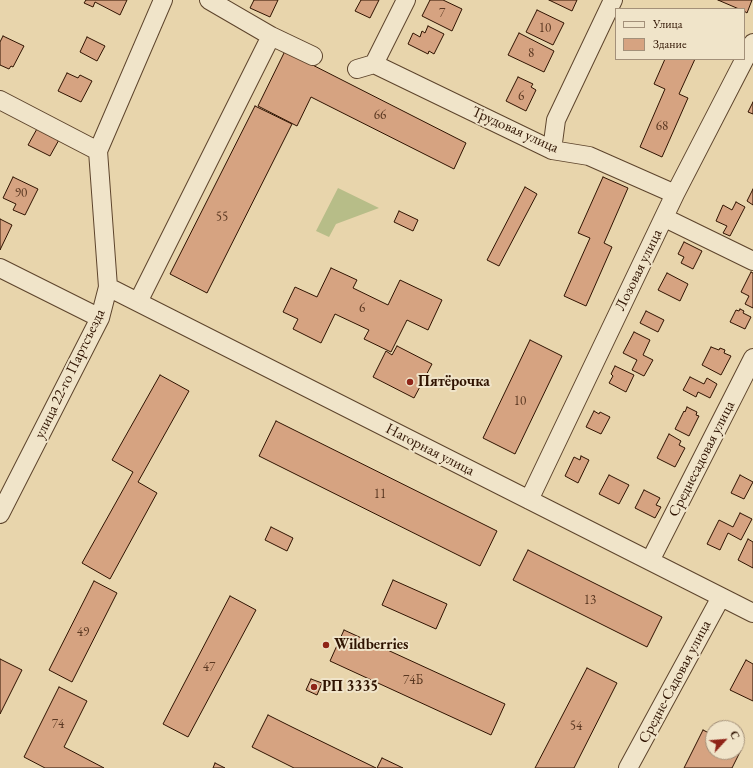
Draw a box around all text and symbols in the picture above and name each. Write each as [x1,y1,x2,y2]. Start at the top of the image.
house number: 7 [439,5,445,21]
legend [615,8,745,60]
text: Улица [653,16,683,32]
house number: 10 [539,20,551,36]
text: Здание [653,36,687,52]
house number: 8 [528,45,534,61]
house number: 6 [518,88,524,104]
street label: Трудовая улица [469,103,561,157]
house number: 66 [374,107,386,123]
house number: 68 [656,118,668,134]
house number: 90 [15,185,27,201]
house number: 55 [216,209,228,225]
street label: Лозовая улица [612,226,666,314]
house number: 6 [359,300,365,316]
street label: улица 22-го Партсъезда [31,306,109,442]
place label: Пятёрочка [418,373,490,391]
marker: Пятёрочка [405,377,415,387]
house number: 10 [514,393,526,409]
street label: Среднесадовая улица [665,398,739,520]
street label: Нагорная улица [383,420,477,480]
house number: 11 [374,486,386,502]
house number: 13 [584,592,596,608]
street label: Средне-Садовая улица [635,617,715,747]
house number: 49 [77,624,89,640]
place label: Wildberries [334,636,409,654]
marker: Wildberries [321,640,331,650]
house number: 47 [203,659,215,675]
house number: 74Б [403,672,423,688]
place label: РП 3335 [322,678,378,696]
marker: РП 3335 [309,682,319,692]
house number: 74 [52,716,64,732]
house number: 54 [570,718,582,734]
north arrow [705,720,745,760]
text: С [727,729,743,742]

